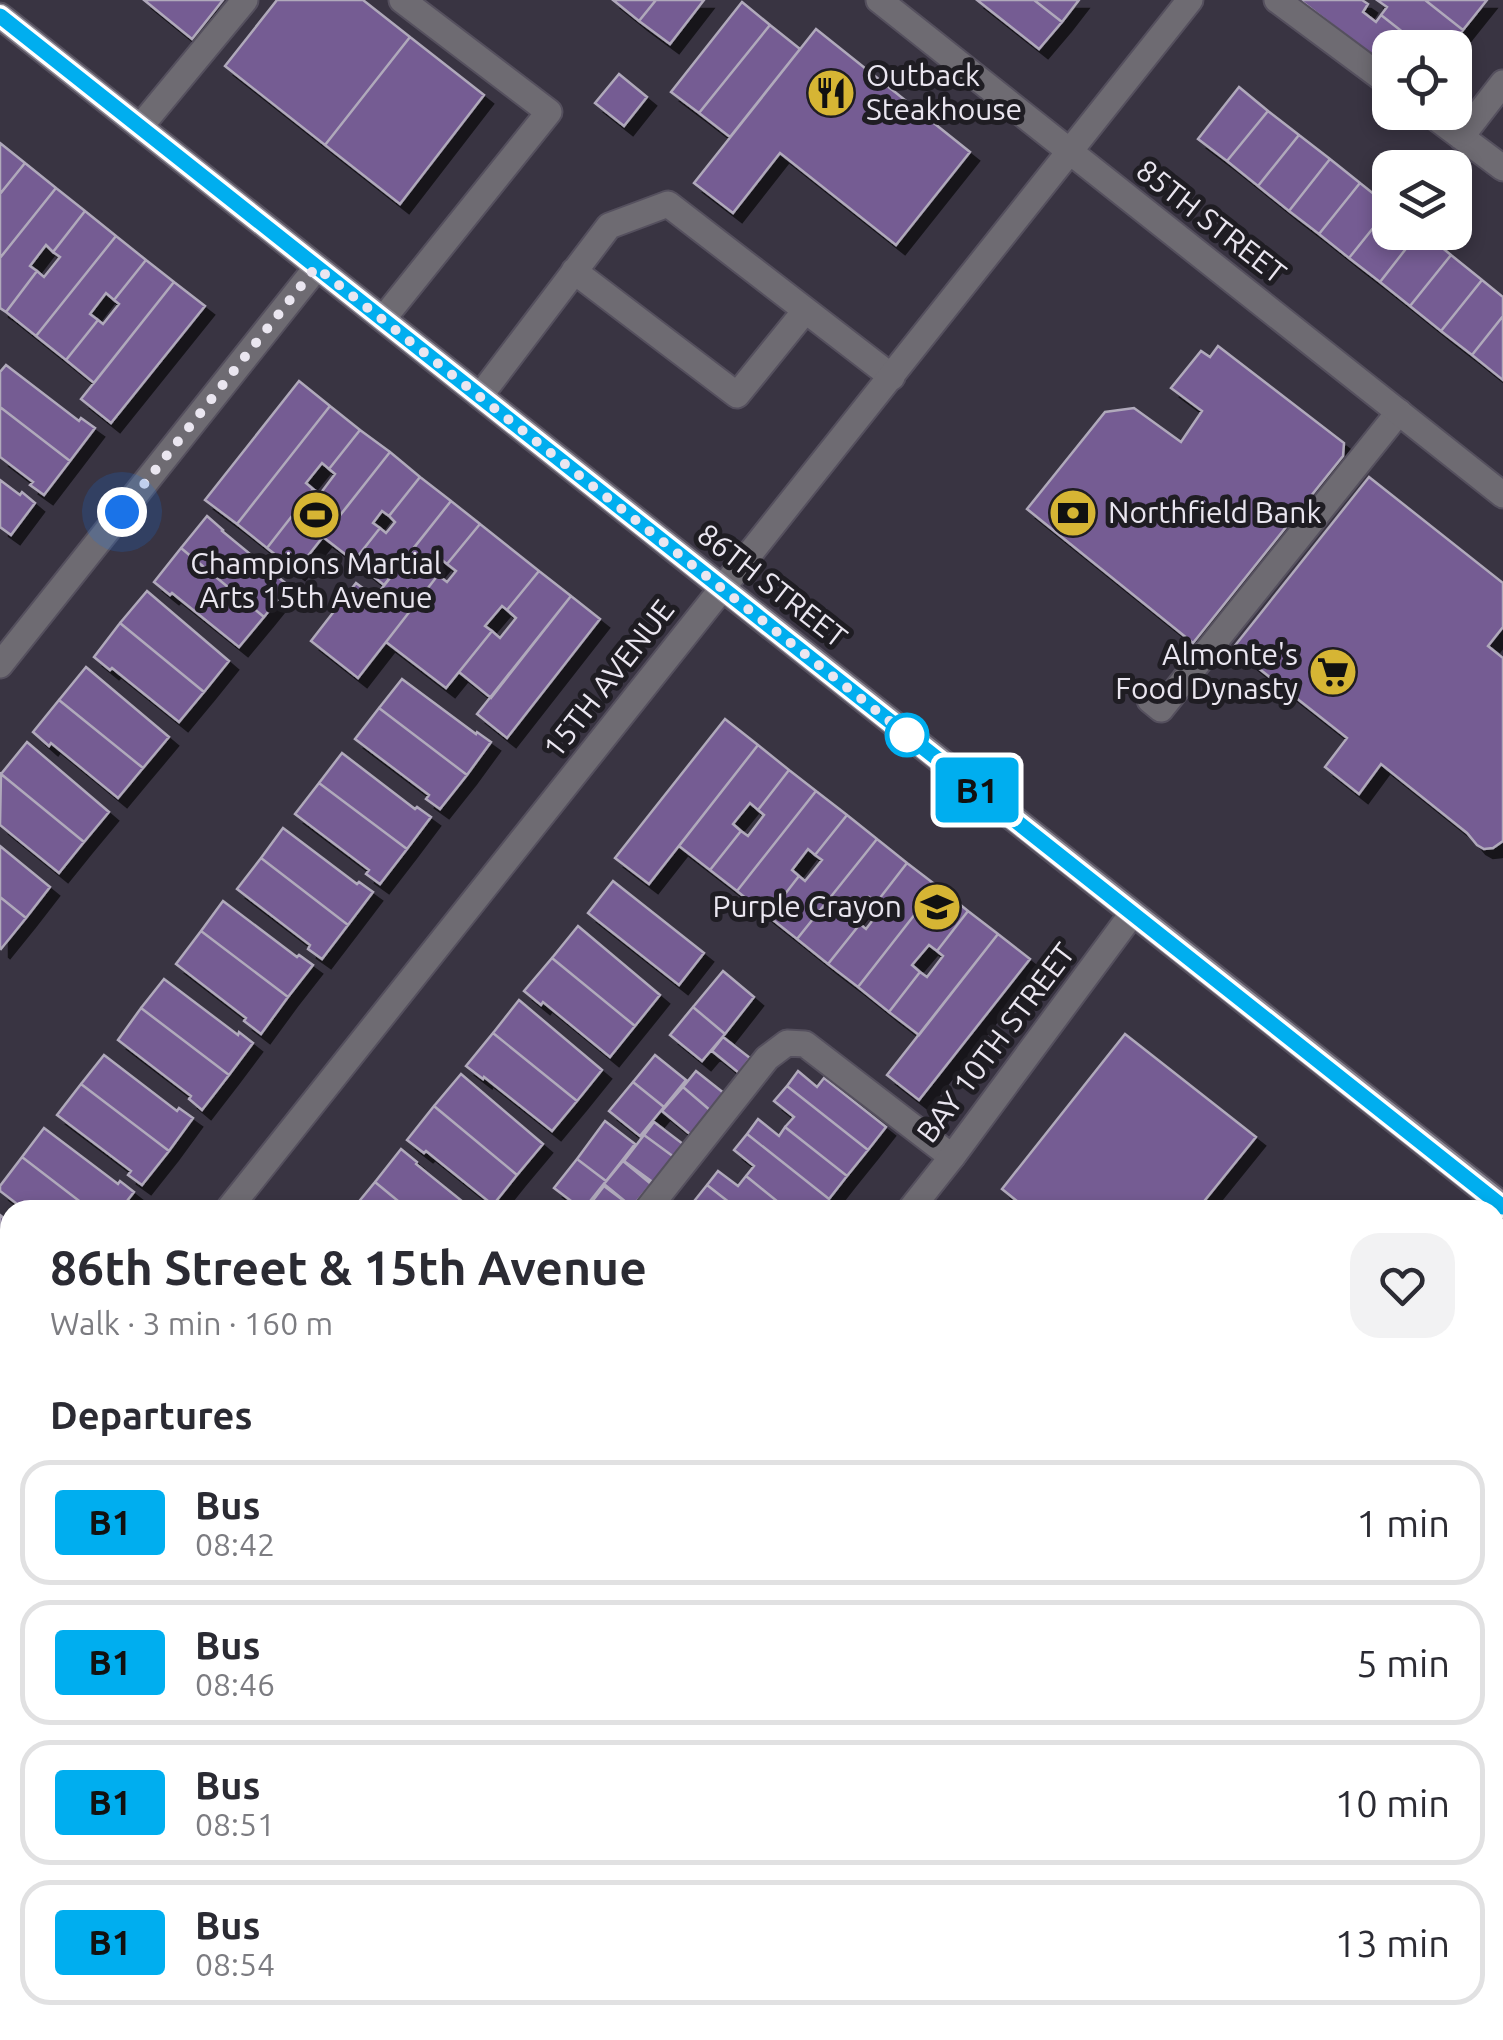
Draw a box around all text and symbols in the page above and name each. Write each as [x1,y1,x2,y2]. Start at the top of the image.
map controls [1372,30,1472,250]
button: locate [1372,30,1472,130]
place label: Outback Steakhouse [866,58,1022,126]
restaurant icon: Outback Steakhouse [805,67,857,119]
button: layers [1372,150,1472,250]
street label: 85TH STREET [1130,152,1293,290]
your location [97,487,147,537]
bank icon: Northfield Bank [1047,487,1099,539]
sports icon: Champions Martial Arts 15th Avenue [290,489,342,541]
place label: Northfield Bank [1108,495,1322,529]
street label: 86TH STREET [691,516,854,654]
place label: Champions Martial Arts 15th Avenue [190,546,442,614]
street label: 15TH AVENUE [536,593,680,764]
place label: Almonte's Food Dynasty [1115,637,1298,705]
supermarket icon: Almonte's Food Dynasty [1307,646,1359,698]
unlabelled marker [886,714,928,756]
line badge: B1 [932,758,1022,822]
text: B1 [956,770,998,810]
school or university icon: Purple Crayon [911,881,963,933]
place label: Purple Crayon [713,889,902,923]
street label: BAY 10TH STREET [909,936,1081,1149]
button: heart [1350,1233,1455,1338]
text: 86th Street & 15th Avenue [50,1240,647,1294]
text: Walk · 3 min · 160 m [50,1305,333,1341]
text: Departures [50,1394,252,1436]
text: Bus [195,1484,260,1526]
text: B1 [89,1502,131,1542]
text: 1 min [1356,1502,1450,1544]
text: 08:42 [195,1526,275,1562]
text: Bus [195,1624,260,1666]
text: B1 [89,1642,131,1682]
text: 5 min [1356,1642,1450,1684]
text: 08:46 [195,1666,275,1702]
text: Bus [195,1764,260,1806]
text: B1 [89,1782,131,1822]
text: 10 min [1335,1782,1450,1824]
text: 08:51 [195,1806,275,1842]
text: Bus [195,1904,260,1946]
text: B1 [89,1922,131,1962]
text: 13 min [1335,1922,1450,1964]
text: 08:54 [195,1946,275,1982]

